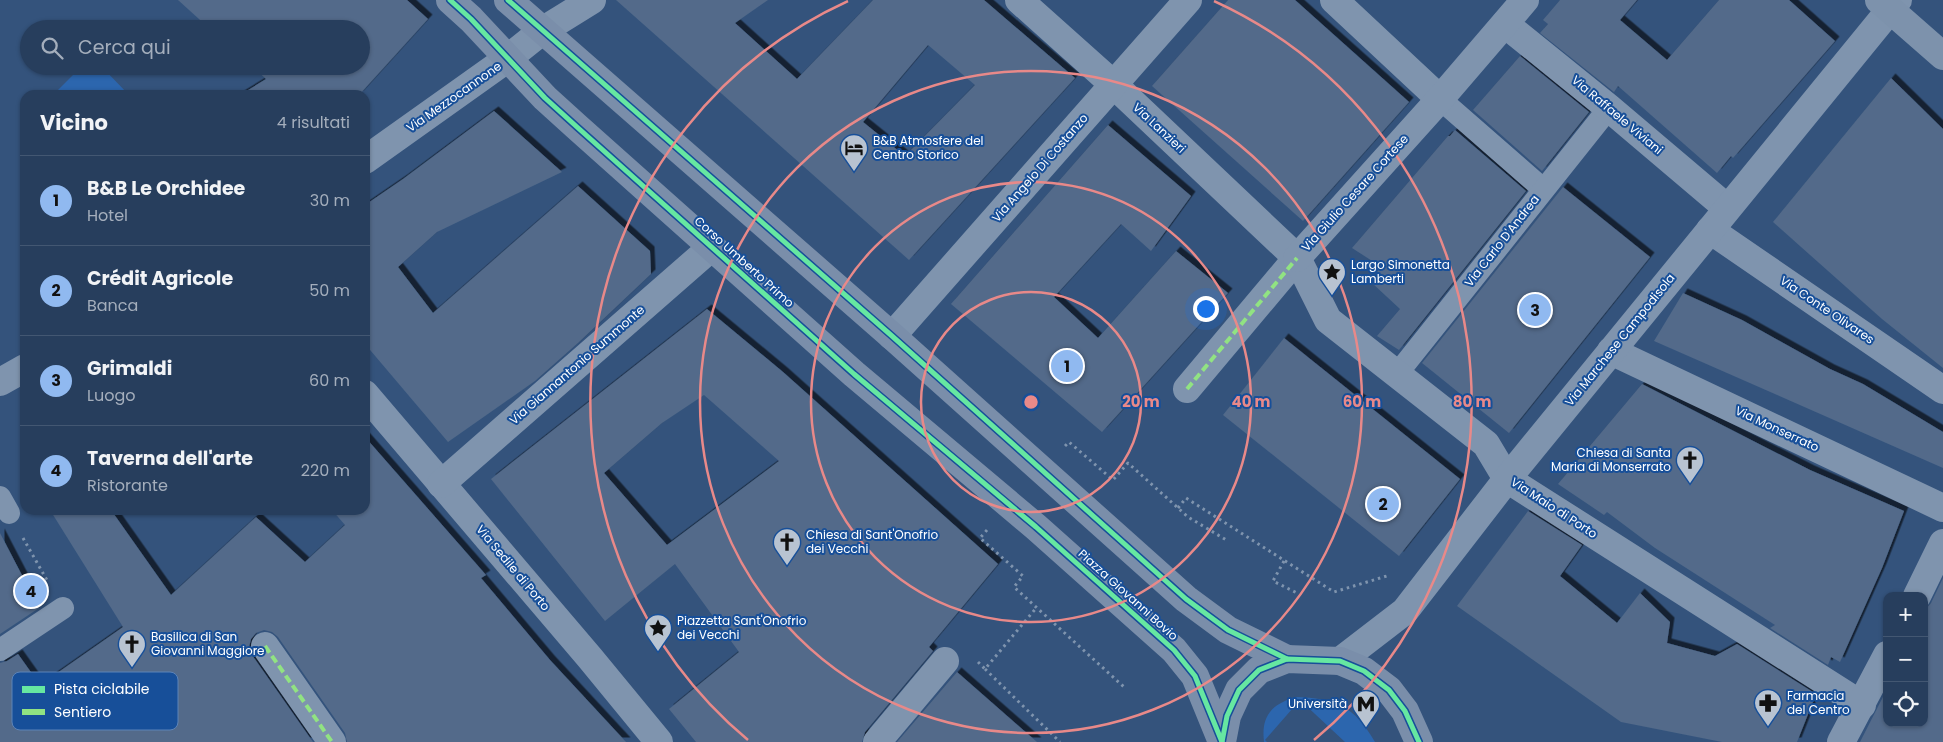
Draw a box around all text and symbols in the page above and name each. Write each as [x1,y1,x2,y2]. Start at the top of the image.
search box [20,20,370,75]
icon: search [38,34,66,62]
text: Cerca qui [78,34,171,61]
street label: Via Mezzocannone [403,57,505,136]
street label: Via Raffaele Viviani [1568,71,1667,158]
street label: Via Lanzieri [1129,99,1190,157]
text: Vicino [40,108,108,137]
street label: Via Angelo Di Costanzo [988,110,1092,226]
text: 4 risultati [277,111,350,134]
street label: Via Giulio Cesare Cortese [1297,130,1412,255]
place label: B&B Atmosfere del Centro Storico [873,132,984,163]
hotel icon: B&B Atmosfere del Centro Storico [839,133,869,172]
text: B&B Le Orchidee [87,175,245,202]
text: 1 [53,189,59,212]
text: 30 m [310,189,350,212]
street label: Via Carlo D'Andrea [1460,191,1543,290]
text: Hotel [87,204,128,227]
street label: Corso Umberto Primo [691,212,798,311]
place label: Largo Simonetta Lamberti [1351,256,1450,287]
place icon: Largo Simonetta Lamberti [1317,257,1347,296]
text: Crédit Agricole [87,265,233,292]
street label: Via Marchese Campodisola [1561,270,1679,410]
street label: Via Conte Olivares [1777,272,1878,347]
text: 2 [51,279,61,302]
text: 50 m [309,279,350,302]
pin: 3 [1519,291,1551,329]
text: Banca [87,294,138,317]
your location [1193,296,1219,322]
street label: Via Giannantonio Summonte [505,301,648,428]
pin: 1 [1051,347,1083,385]
text: Grimaldi [87,355,172,382]
text: 3 [51,369,61,392]
text: 60 m [309,369,350,392]
text: Luogo [87,384,135,407]
text: 20 m [1122,391,1160,412]
text: 40 m [1231,391,1271,412]
text: 60 m [1343,391,1381,412]
text: 80 m [1453,391,1491,412]
centre of rings [1022,393,1040,411]
street label: Via Monserrato [1732,402,1822,456]
place label: Chiesa di Santa Maria di Monserrato [1551,444,1671,475]
text: Taverna dell'arte [87,445,253,472]
church icon: Chiesa di Santa Maria di Monserrato [1675,445,1705,484]
text: 4 [51,459,61,482]
text: 220 m [301,459,350,482]
street label: Via Maio di Porto [1508,473,1601,542]
text: Ristorante [87,474,168,497]
pin: 2 [1367,485,1399,523]
street label: Via Sedile di Porto [472,521,554,614]
place label: Chiesa di Sant'Onofrio dei Vecchi [806,526,938,557]
church icon: Chiesa di Sant'Onofrio dei Vecchi [772,527,802,566]
street label: Piazza Giovanni Bovio [1075,545,1182,644]
pin: 4 [15,572,47,610]
map controls [1883,592,1928,727]
button: + [1883,592,1928,637]
place label: Piazzetta Sant'Onofrio dei Vecchi [677,612,807,643]
place icon: Piazzetta Sant'Onofrio dei Vecchi [643,613,673,652]
place label: Basilica di San Giovanni Maggiore [151,628,265,659]
church icon: Basilica di San Giovanni Maggiore [117,629,147,668]
button: − [1883,637,1928,682]
legend [12,672,178,730]
text: Pista ciclabile [54,679,150,699]
button: locate [1883,682,1928,727]
place label: Farmacia del Centro [1787,687,1850,718]
pharmacy icon: Farmacia del Centro [1753,688,1783,727]
metro station icon: Università [1351,689,1381,728]
place label: Università [1288,695,1347,712]
text: Sentiero [54,702,111,722]

